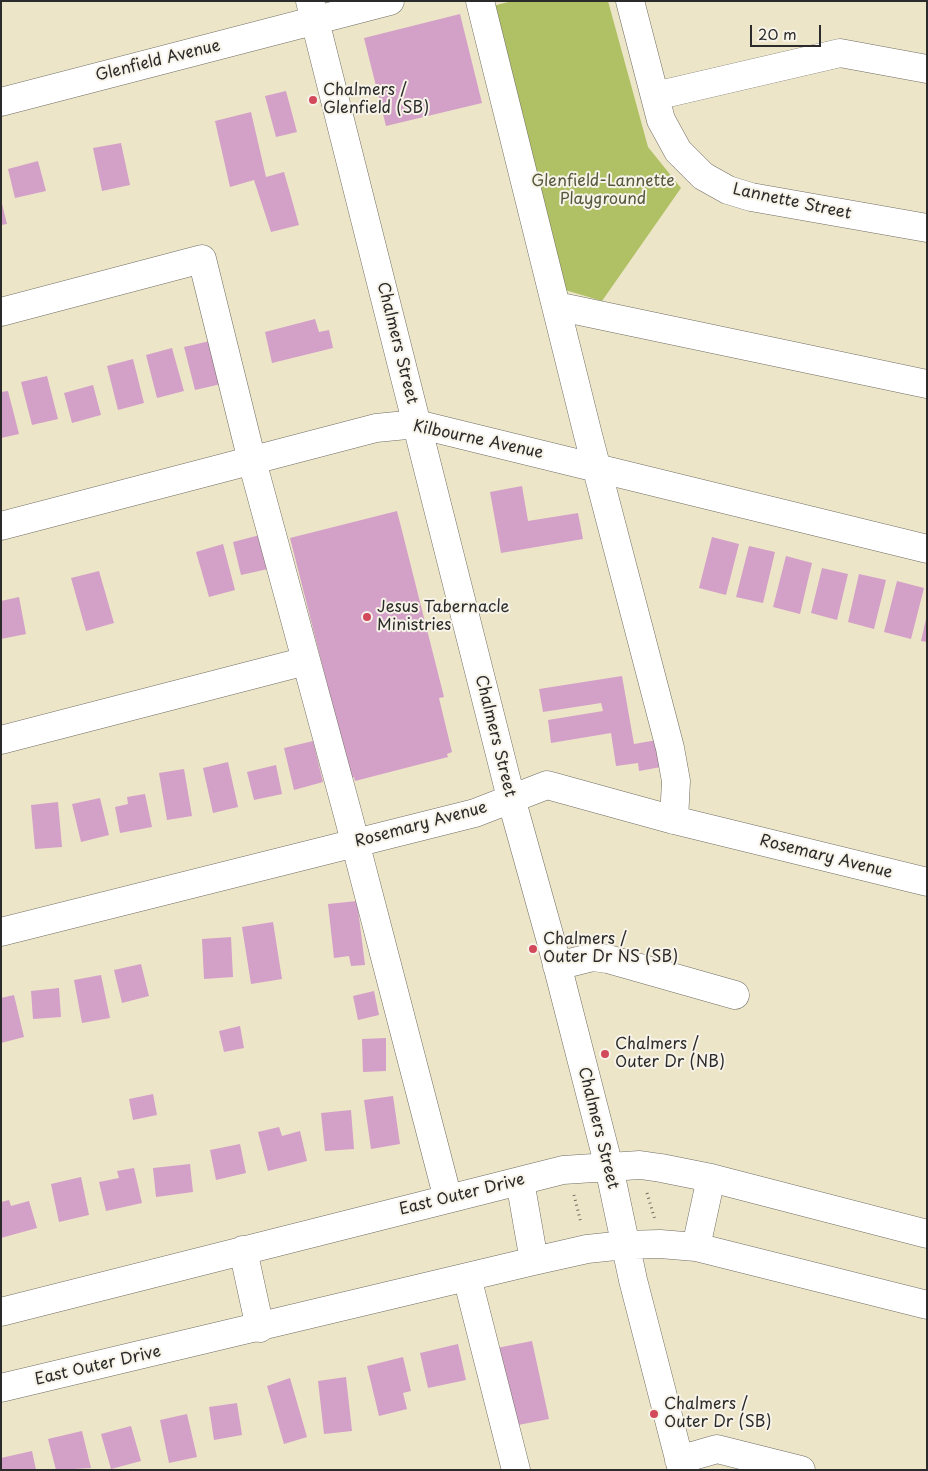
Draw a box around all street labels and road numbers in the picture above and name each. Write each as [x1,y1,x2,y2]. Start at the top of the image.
street label: Glenfield Avenue [94,36,222,86]
street label: Lannette Street [731,180,853,224]
street label: Chalmers Street [373,280,421,406]
street label: Kilbourne Avenue [411,417,545,463]
street label: Chalmers Street [471,673,519,799]
street label: Rosemary Avenue [353,798,489,852]
street label: Rosemary Avenue [758,831,894,883]
street label: Chalmers Street [574,1065,622,1191]
street label: East Outer Drive [397,1170,527,1220]
street label: East Outer Drive [33,1342,163,1390]

